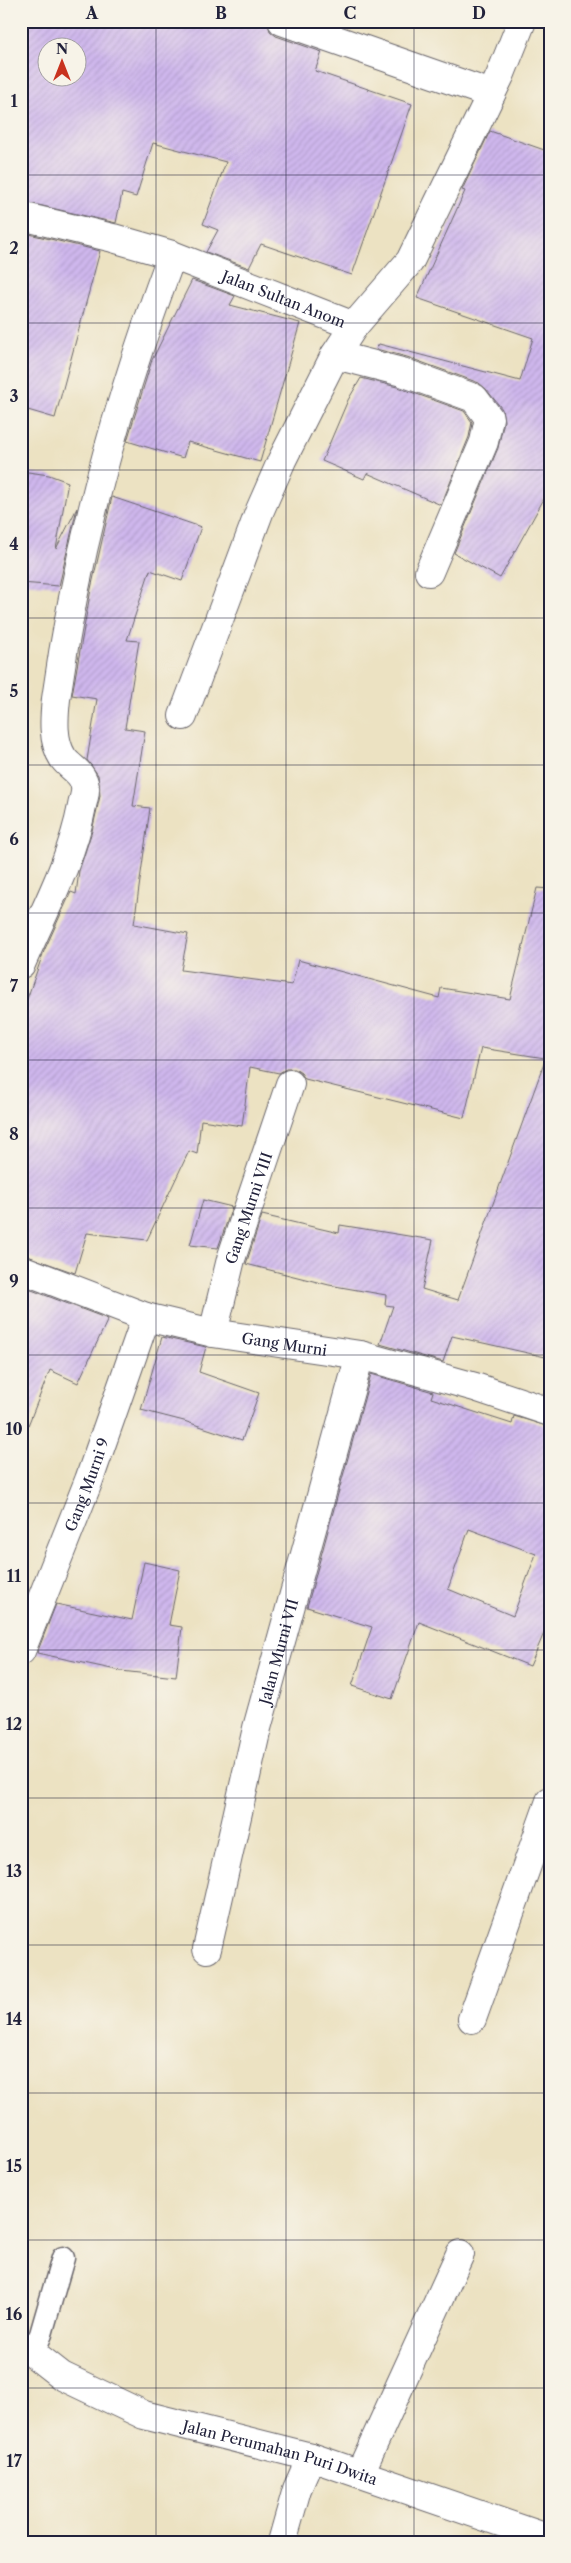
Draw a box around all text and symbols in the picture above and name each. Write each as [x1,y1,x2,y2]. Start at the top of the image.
text: A [85,3,99,23]
text: B [215,3,227,23]
text: C [344,3,356,23]
text: D [472,3,486,23]
north arrow [38,38,88,88]
text: N [56,40,68,58]
text: 1 [10,91,18,111]
text: 2 [9,238,19,258]
street label: Jalan Sultan Anom [217,265,348,331]
text: 3 [9,386,19,406]
text: 4 [9,534,19,554]
text: 5 [10,681,19,701]
text: 6 [9,829,19,849]
text: 7 [10,976,19,996]
text: 8 [9,1124,19,1144]
street label: Gang Murni VIII [221,1150,276,1266]
text: 9 [9,1271,19,1291]
street label: Gang Murni [241,1328,329,1359]
text: 10 [5,1419,23,1439]
street label: Gang Murni 9 [60,1435,113,1534]
text: 11 [7,1566,22,1586]
street label: Jalan Murni VII [254,1596,302,1708]
text: 12 [6,1714,22,1734]
text: 13 [6,1861,22,1881]
text: 14 [6,2009,22,2029]
text: 15 [6,2156,22,2176]
text: 16 [6,2304,23,2324]
street label: Jalan Perumahan Puri Dwita [179,2415,380,2489]
text: 17 [6,2451,22,2471]

